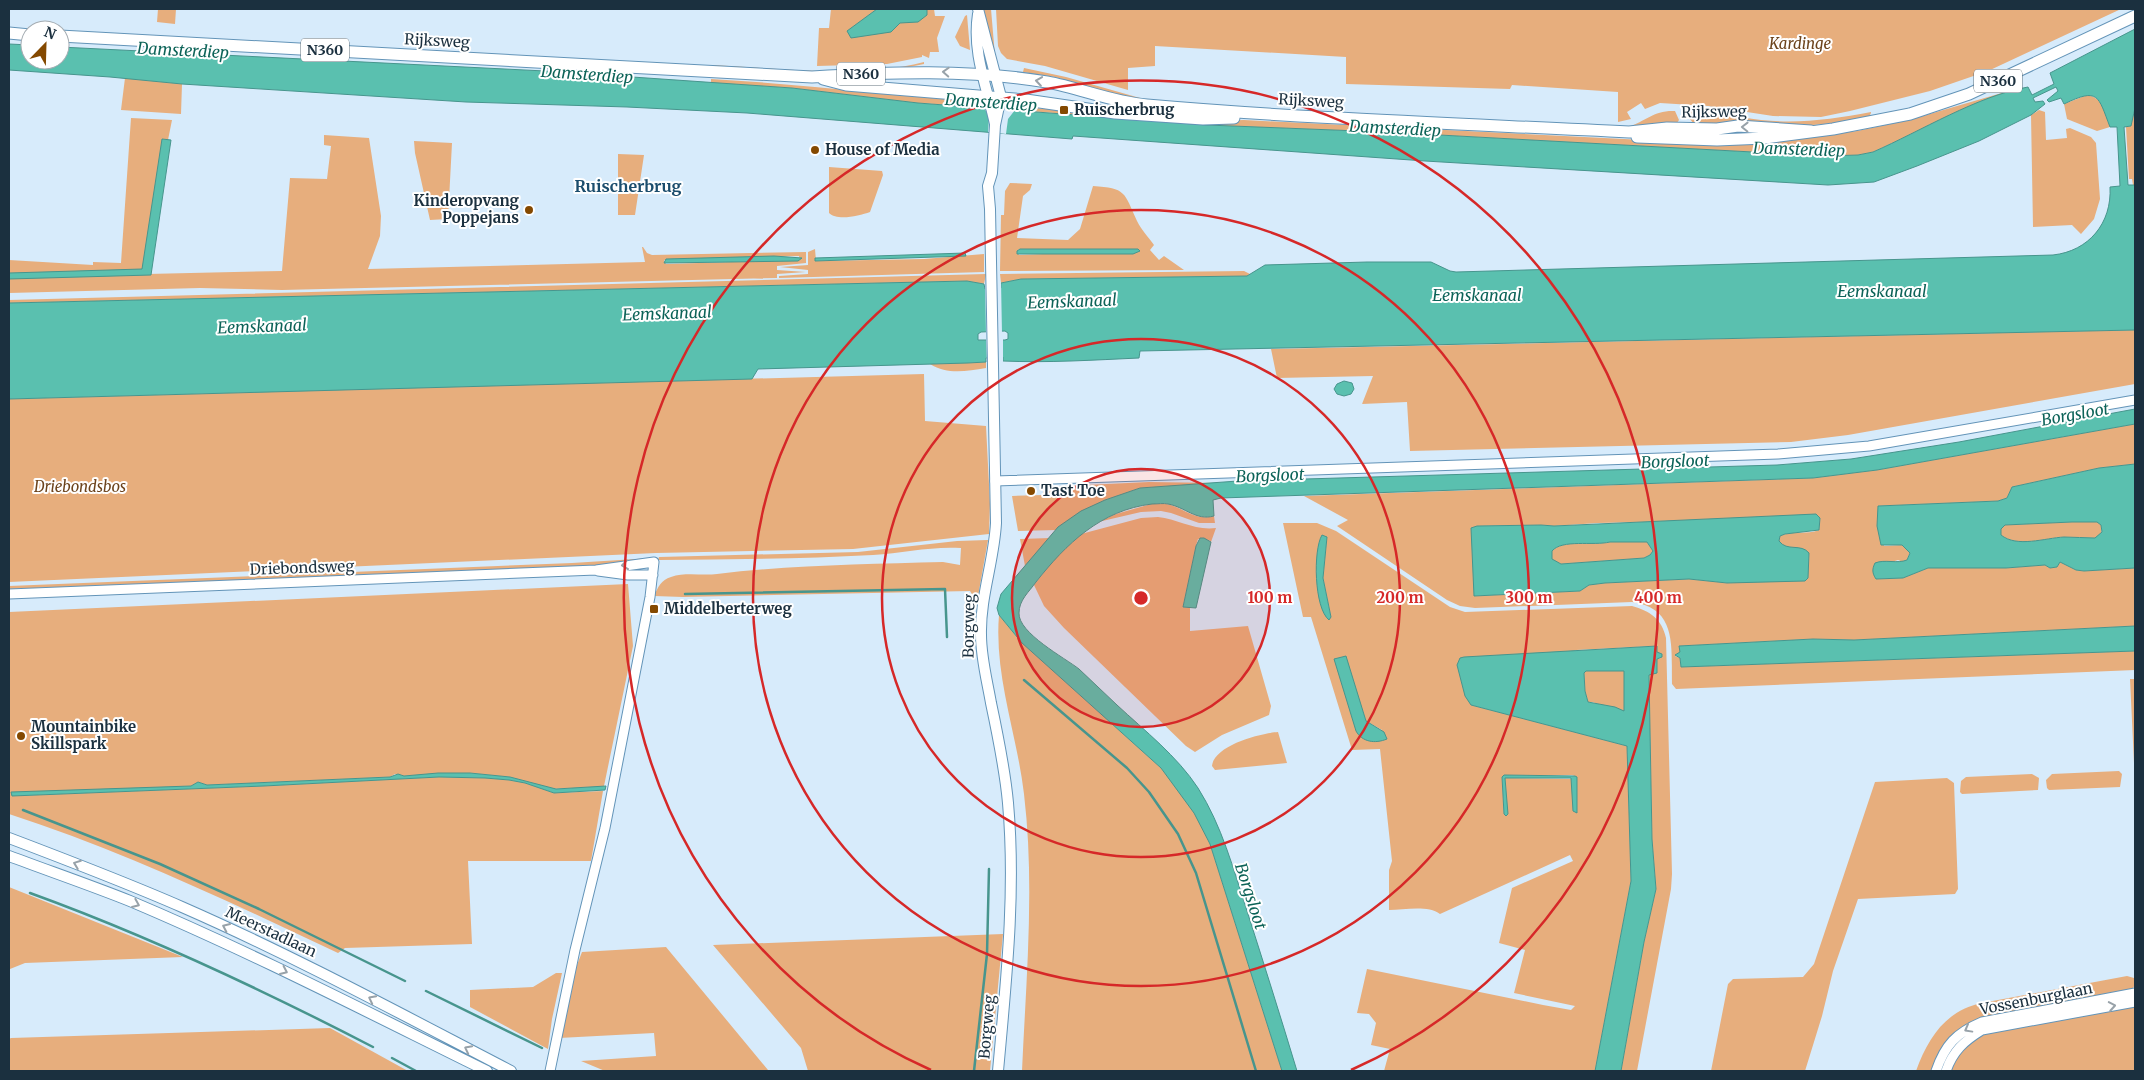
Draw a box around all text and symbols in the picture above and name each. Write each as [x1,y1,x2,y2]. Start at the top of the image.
north arrow [20,20,70,70]
text: N [41,23,59,43]
street label: Rijksweg [404,29,470,52]
park label: Kardinge [1768,34,1831,53]
water label: Damsterdiep [135,38,230,62]
road number: N360 [301,38,349,62]
water label: Damsterdiep [539,61,634,87]
road number: N360 [837,62,885,86]
one-way arrow [941,67,949,78]
road number: N360 [1974,70,2022,92]
one-way arrow [1034,76,1042,87]
water label: Damsterdiep [943,89,1038,115]
street label: Rijksweg [1278,89,1344,112]
place label: Ruischerbrug [1074,100,1175,119]
street label: Rijksweg [1681,101,1747,122]
marker: Ruischerbrug [1058,104,1070,116]
water label: Damsterdiep [1347,116,1442,140]
one-way arrow [1741,122,1748,132]
water label: Damsterdiep [1752,137,1845,161]
place label: House of Media [825,140,940,159]
marker: House of Media [809,144,821,156]
district label: Ruischerbrug [574,176,682,196]
place label: Kinderopvang Poppejans [414,191,520,227]
marker: Kinderopvang Poppejans [523,204,535,216]
water label: Eemskanaal [1837,281,1927,301]
water label: Eemskanaal [1432,285,1522,305]
water label: Eemskanaal [1027,289,1117,313]
water label: Eemskanaal [622,301,712,325]
water label: Eemskanaal [217,314,307,338]
water label: Borgsloot [2040,398,2111,430]
water label: Borgsloot [1640,450,1710,472]
water label: Borgsloot [1235,464,1305,486]
park label: Driebondsbos [33,477,126,496]
place label: Tast Toe [1041,481,1105,500]
marker: Tast Toe [1025,485,1037,497]
street label: Driebondsweg [249,556,355,579]
one-way arrow [621,559,629,570]
text: 100 m [1248,588,1292,607]
text: 200 m [1376,588,1424,607]
text: 300 m [1505,588,1553,607]
text: 400 m [1634,588,1682,607]
centre of rings [1132,589,1150,607]
street label: Borgweg [958,594,979,658]
place label: Middelberterweg [664,599,792,618]
marker: Middelberterweg [648,603,660,615]
place label: Mountainbike Skillspark [31,717,136,753]
marker: Mountainbike Skillspark [15,730,27,742]
one-way arrow [73,860,81,870]
water label: Borgsloot [1231,860,1271,932]
one-way arrow [131,898,140,909]
street label: Meerstadlaan [223,902,320,961]
one-way arrow [222,923,231,934]
one-way arrow [279,965,288,975]
street label: Vossenburglaan [1977,978,2094,1019]
street label: Borgweg [974,994,999,1060]
one-way arrow [368,995,377,1005]
one-way arrow [2108,1002,2116,1012]
one-way arrow [1965,1022,1974,1032]
one-way arrow [464,1045,473,1055]

